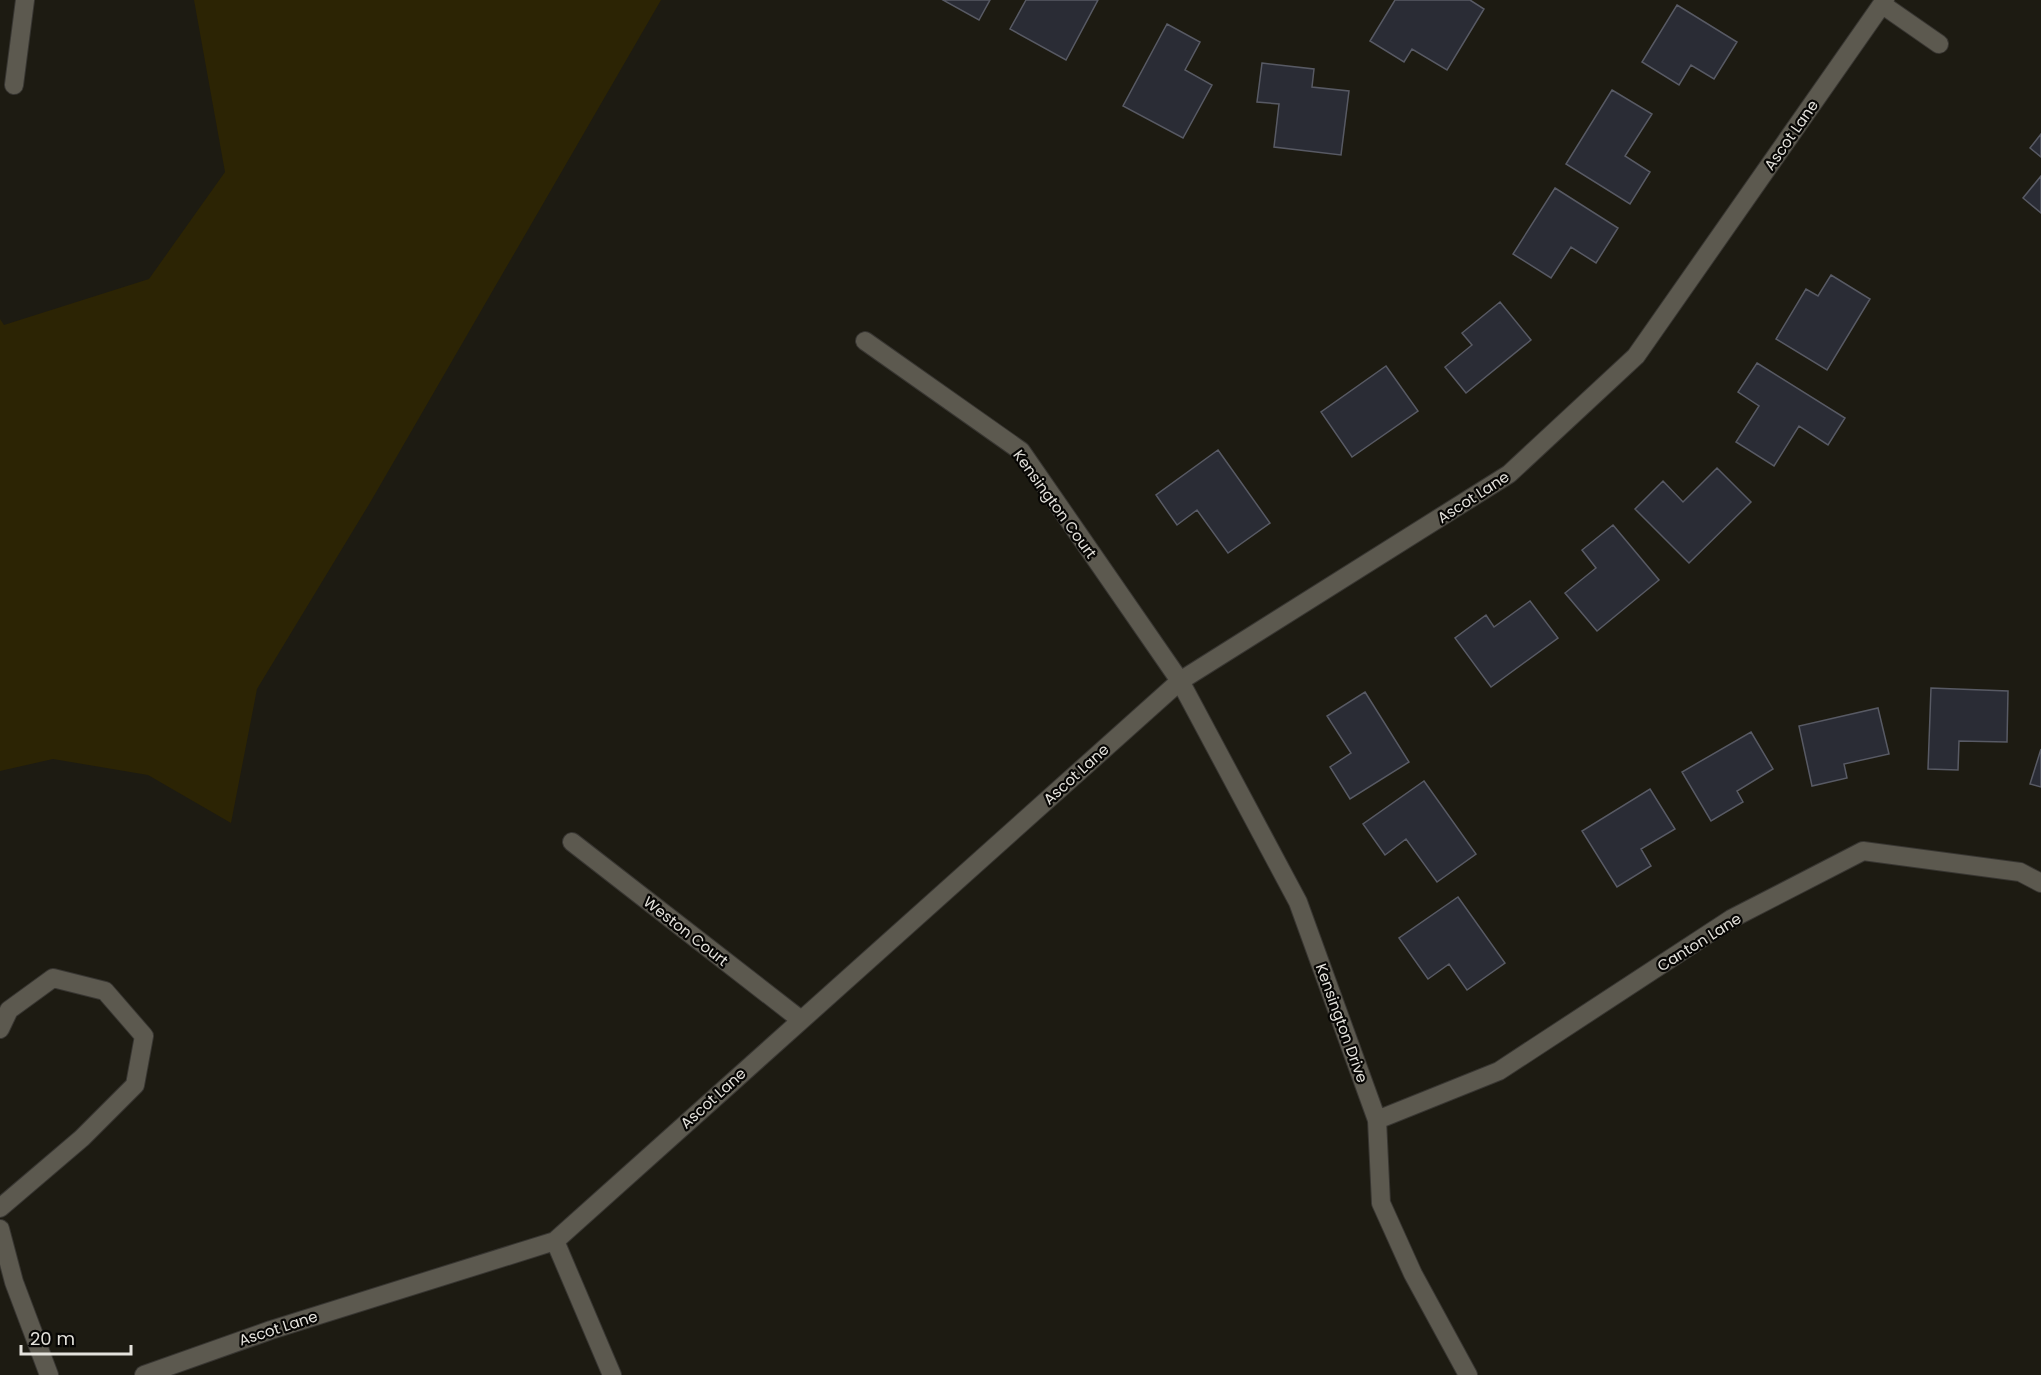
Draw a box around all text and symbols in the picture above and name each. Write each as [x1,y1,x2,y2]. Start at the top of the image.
street label: Ascot Lane [1759,96,1823,174]
street label: Kensington Court [1008,445,1102,563]
street label: Ascot Lane [1433,466,1513,528]
street label: Ascot Lane [1039,739,1113,809]
street label: Weston Court [639,891,733,971]
street label: Canton Lane [1653,908,1745,976]
street label: Kensington Drive [1311,960,1373,1086]
street label: Ascot Lane [676,1063,750,1133]
street label: Ascot Lane [236,1305,320,1351]
scale bar [21,1318,130,1356]
text: 20 m [30,1326,75,1351]

